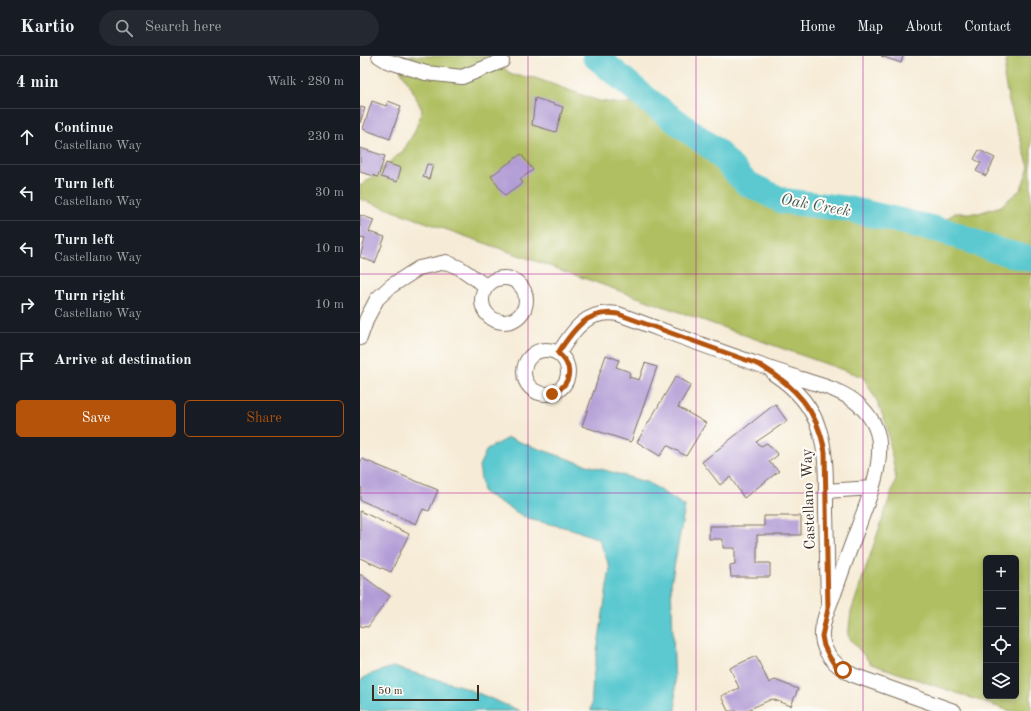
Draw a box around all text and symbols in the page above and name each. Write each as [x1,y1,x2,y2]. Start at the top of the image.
search box [99,10,379,46]
icon: search [113,17,135,39]
text: Kartio [20,18,75,37]
text: Search here [145,20,221,35]
text: Home [800,20,835,34]
text: Map [857,20,883,34]
text: About [905,20,942,34]
text: Contact [964,20,1011,34]
text: 4 min [16,74,59,91]
text: Walk · 280 m [267,75,344,88]
text: Continue [54,121,113,136]
icon: ahead [16,126,38,148]
text: 230 m [307,130,344,143]
text: Castellano Way [54,139,142,152]
text: Turn left [54,177,114,192]
icon: left [16,182,38,204]
text: 30 m [315,186,344,199]
water label: Oak Creek [779,192,852,220]
text: Castellano Way [54,195,142,208]
text: Turn left [54,233,114,248]
icon: left [16,238,38,260]
text: 10 m [315,242,344,255]
text: Castellano Way [54,251,142,264]
text: Turn right [54,289,125,304]
icon: right [16,294,38,316]
text: 10 m [315,298,344,311]
text: Castellano Way [54,307,142,320]
icon: arrive [16,350,38,372]
text: Arrive at destination [54,353,192,368]
route end [543,385,561,403]
button: Save [16,400,176,437]
button: Share [184,400,344,437]
street label: Castellano Way [800,448,819,550]
map controls [983,555,1019,699]
button: + [983,555,1019,591]
button: − [983,591,1019,627]
button: locate [983,627,1019,663]
route start [834,661,852,679]
button: layers [983,663,1019,699]
scale bar [372,683,479,702]
text: 50 m [378,686,403,697]

